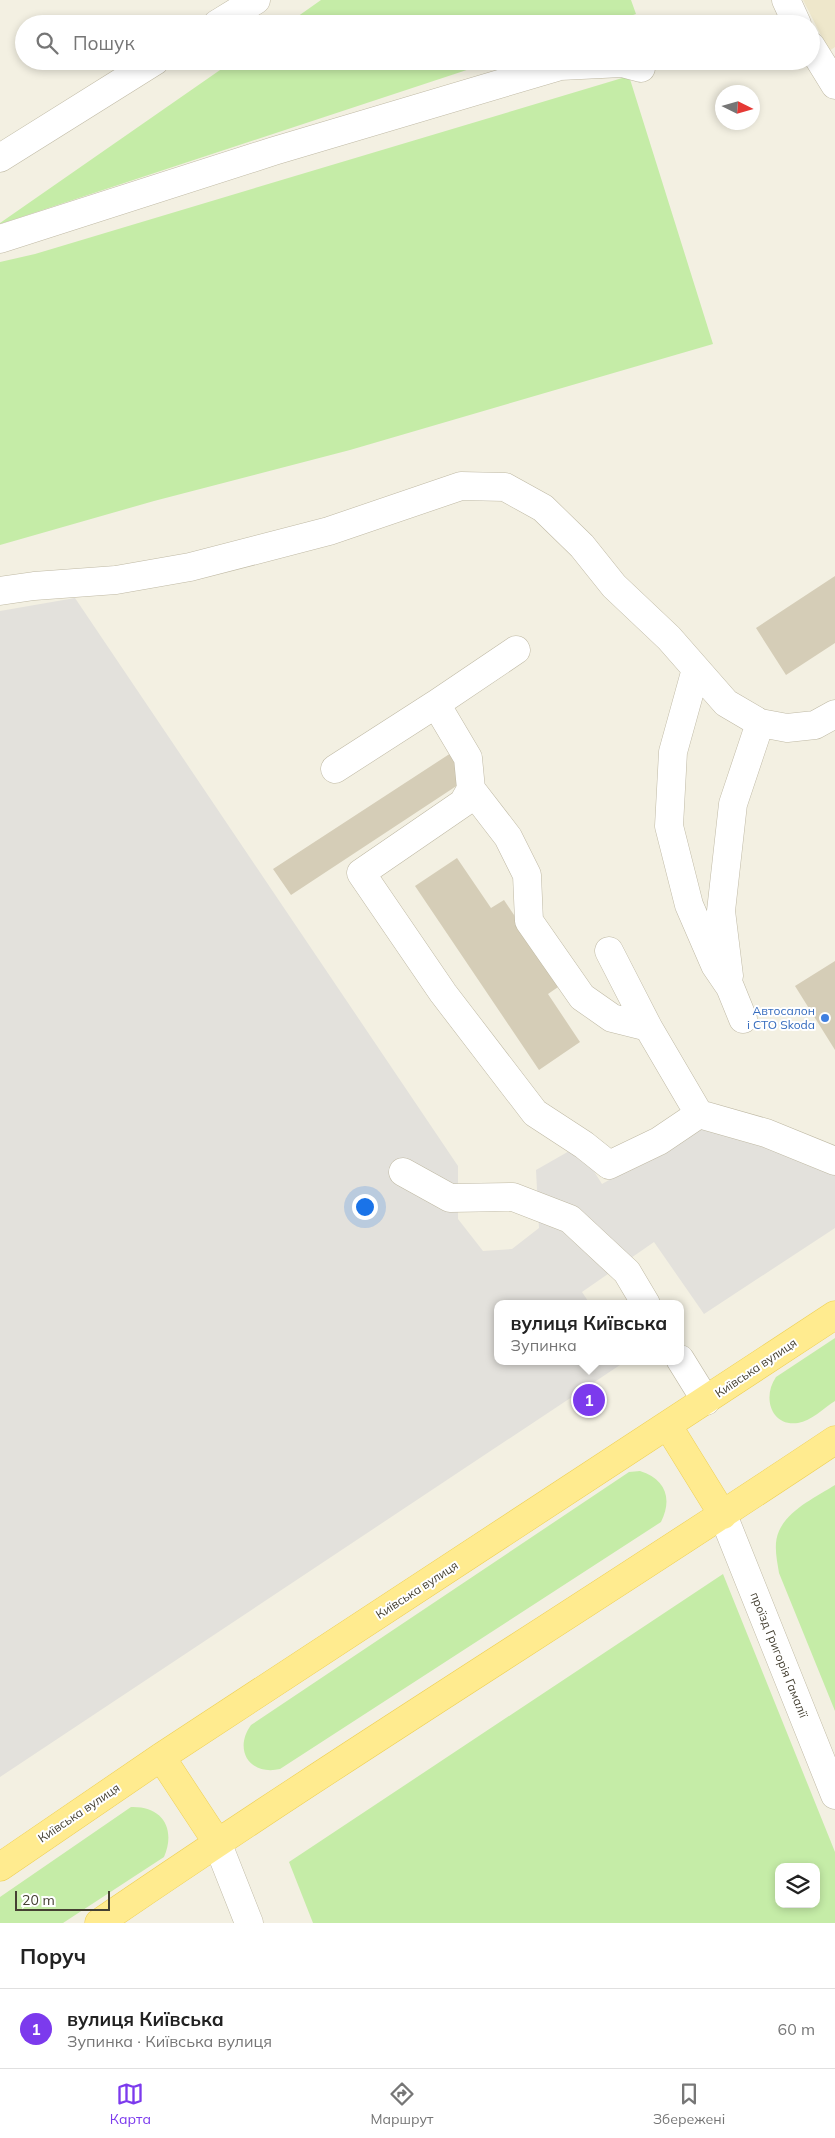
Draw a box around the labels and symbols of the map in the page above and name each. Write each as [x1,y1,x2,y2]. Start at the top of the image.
north arrow [715,85,760,130]
place label: Автосалон і СТО Skoda [747,1003,815,1032]
marker: Автосалон і СТО Skoda [819,1012,831,1024]
your location [352,1194,378,1220]
street label: Київська вулиця [712,1335,799,1400]
pin: 1 [573,1381,605,1419]
street label: Київська вулиця [373,1557,461,1622]
street label: проїзд Григорія Гамалії [747,1590,812,1721]
street label: Київська вулиця [35,1780,122,1845]
scale bar [15,1888,110,1911]

